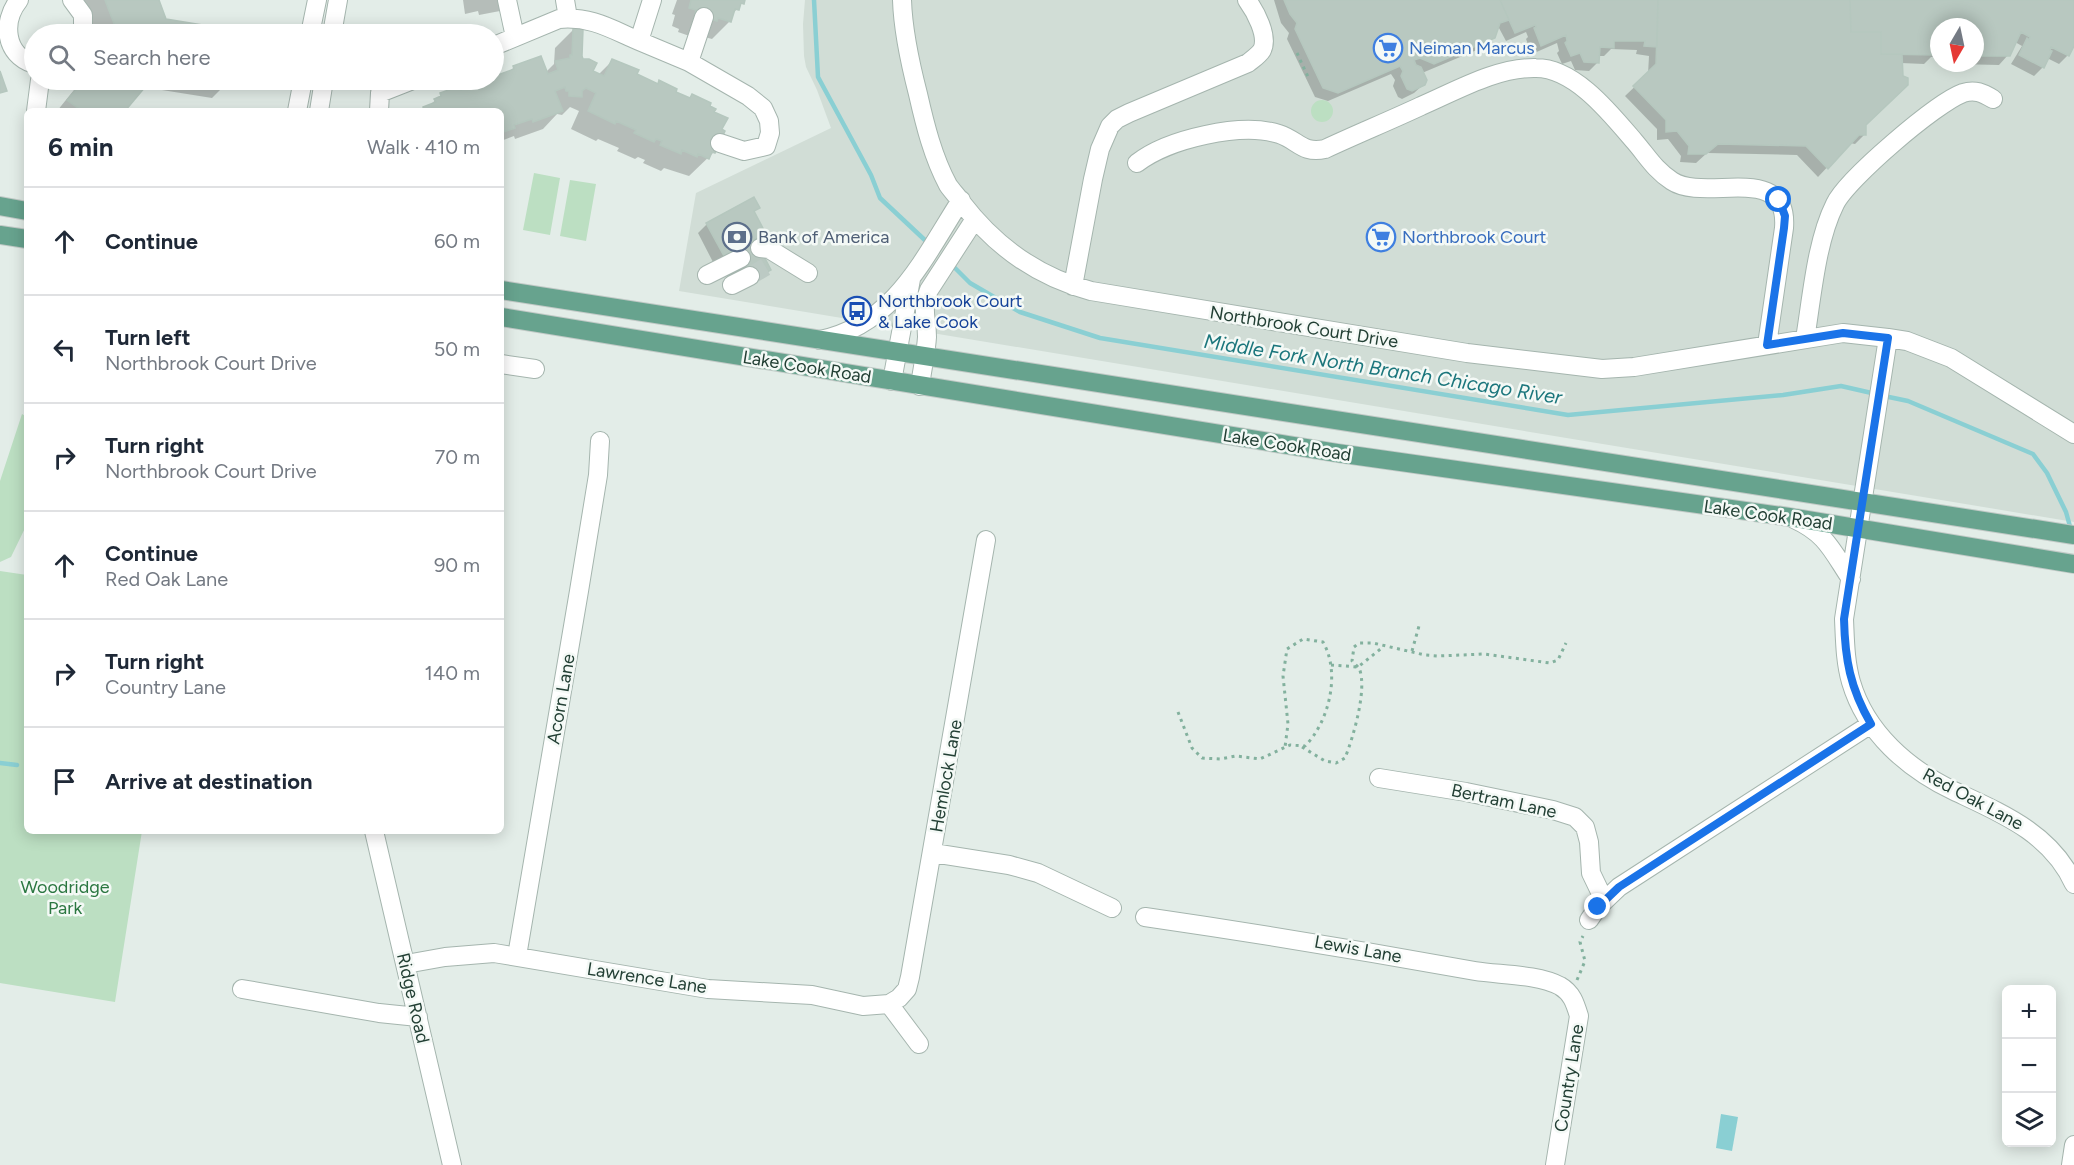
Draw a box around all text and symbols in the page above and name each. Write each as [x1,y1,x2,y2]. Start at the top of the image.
north arrow [1930,18,1984,72]
search box [24,24,504,90]
supermarket icon: Neiman Marcus [1372,32,1404,64]
place label: Neiman Marcus [1409,37,1535,59]
icon: search [45,41,78,74]
text: Search here [93,44,211,71]
text: 6 min [48,131,114,163]
text: Walk · 410 m [367,135,480,159]
route start [1765,186,1791,212]
bank icon: Bank of America [721,221,753,253]
supermarket icon: Northbrook Court [1365,221,1397,253]
icon: ahead [48,225,81,258]
place label: Bank of America [758,226,889,248]
place label: Northbrook Court [1402,226,1547,248]
text: Continue [105,228,198,255]
text: 60 m [434,229,480,253]
place label: Northbrook Court & Lake Cook [878,290,1023,333]
bus stop icon: Northbrook Court & Lake Cook [841,295,873,327]
street label: Northbrook Court Drive [1208,301,1400,353]
text: Turn left [105,324,191,351]
water label: Middle Fork North Branch Chicago River [1202,329,1565,409]
icon: left [48,333,81,366]
text: 50 m [434,337,480,361]
street label: Lake Cook Road [741,346,873,388]
text: Northbrook Court Drive [105,351,317,375]
street label: Lake Cook Road [1221,424,1353,466]
text: Turn right [105,432,204,459]
icon: right [48,441,81,474]
text: 70 m [434,445,480,469]
text: Northbrook Court Drive [105,459,317,483]
street label: Lake Cook Road [1702,495,1834,535]
text: Continue [105,540,198,567]
icon: ahead [48,549,81,582]
text: 90 m [434,553,480,577]
text: Red Oak Lane [105,567,228,591]
text: Turn right [105,648,204,675]
street label: Acorn Lane [542,652,580,746]
icon: right [48,657,81,690]
text: 140 m [425,661,480,685]
text: Country Lane [105,675,226,699]
street label: Hemlock Lane [925,718,967,834]
street label: Red Oak Lane [1919,763,2027,835]
icon: arrive [48,765,81,798]
text: Arrive at destination [105,768,313,795]
street label: Bertram Lane [1449,779,1559,823]
park label: Woodridge Park [20,876,110,919]
route end [1584,893,1610,919]
street label: Lewis Lane [1313,930,1404,968]
street label: Ridge Road [392,951,434,1045]
street label: Lawrence Lane [586,958,709,998]
map controls [2002,985,2056,1147]
button: + [2002,985,2056,1039]
street label: Country Lane [1550,1022,1588,1133]
button: − [2002,1039,2056,1093]
button: layers [2002,1093,2056,1147]

